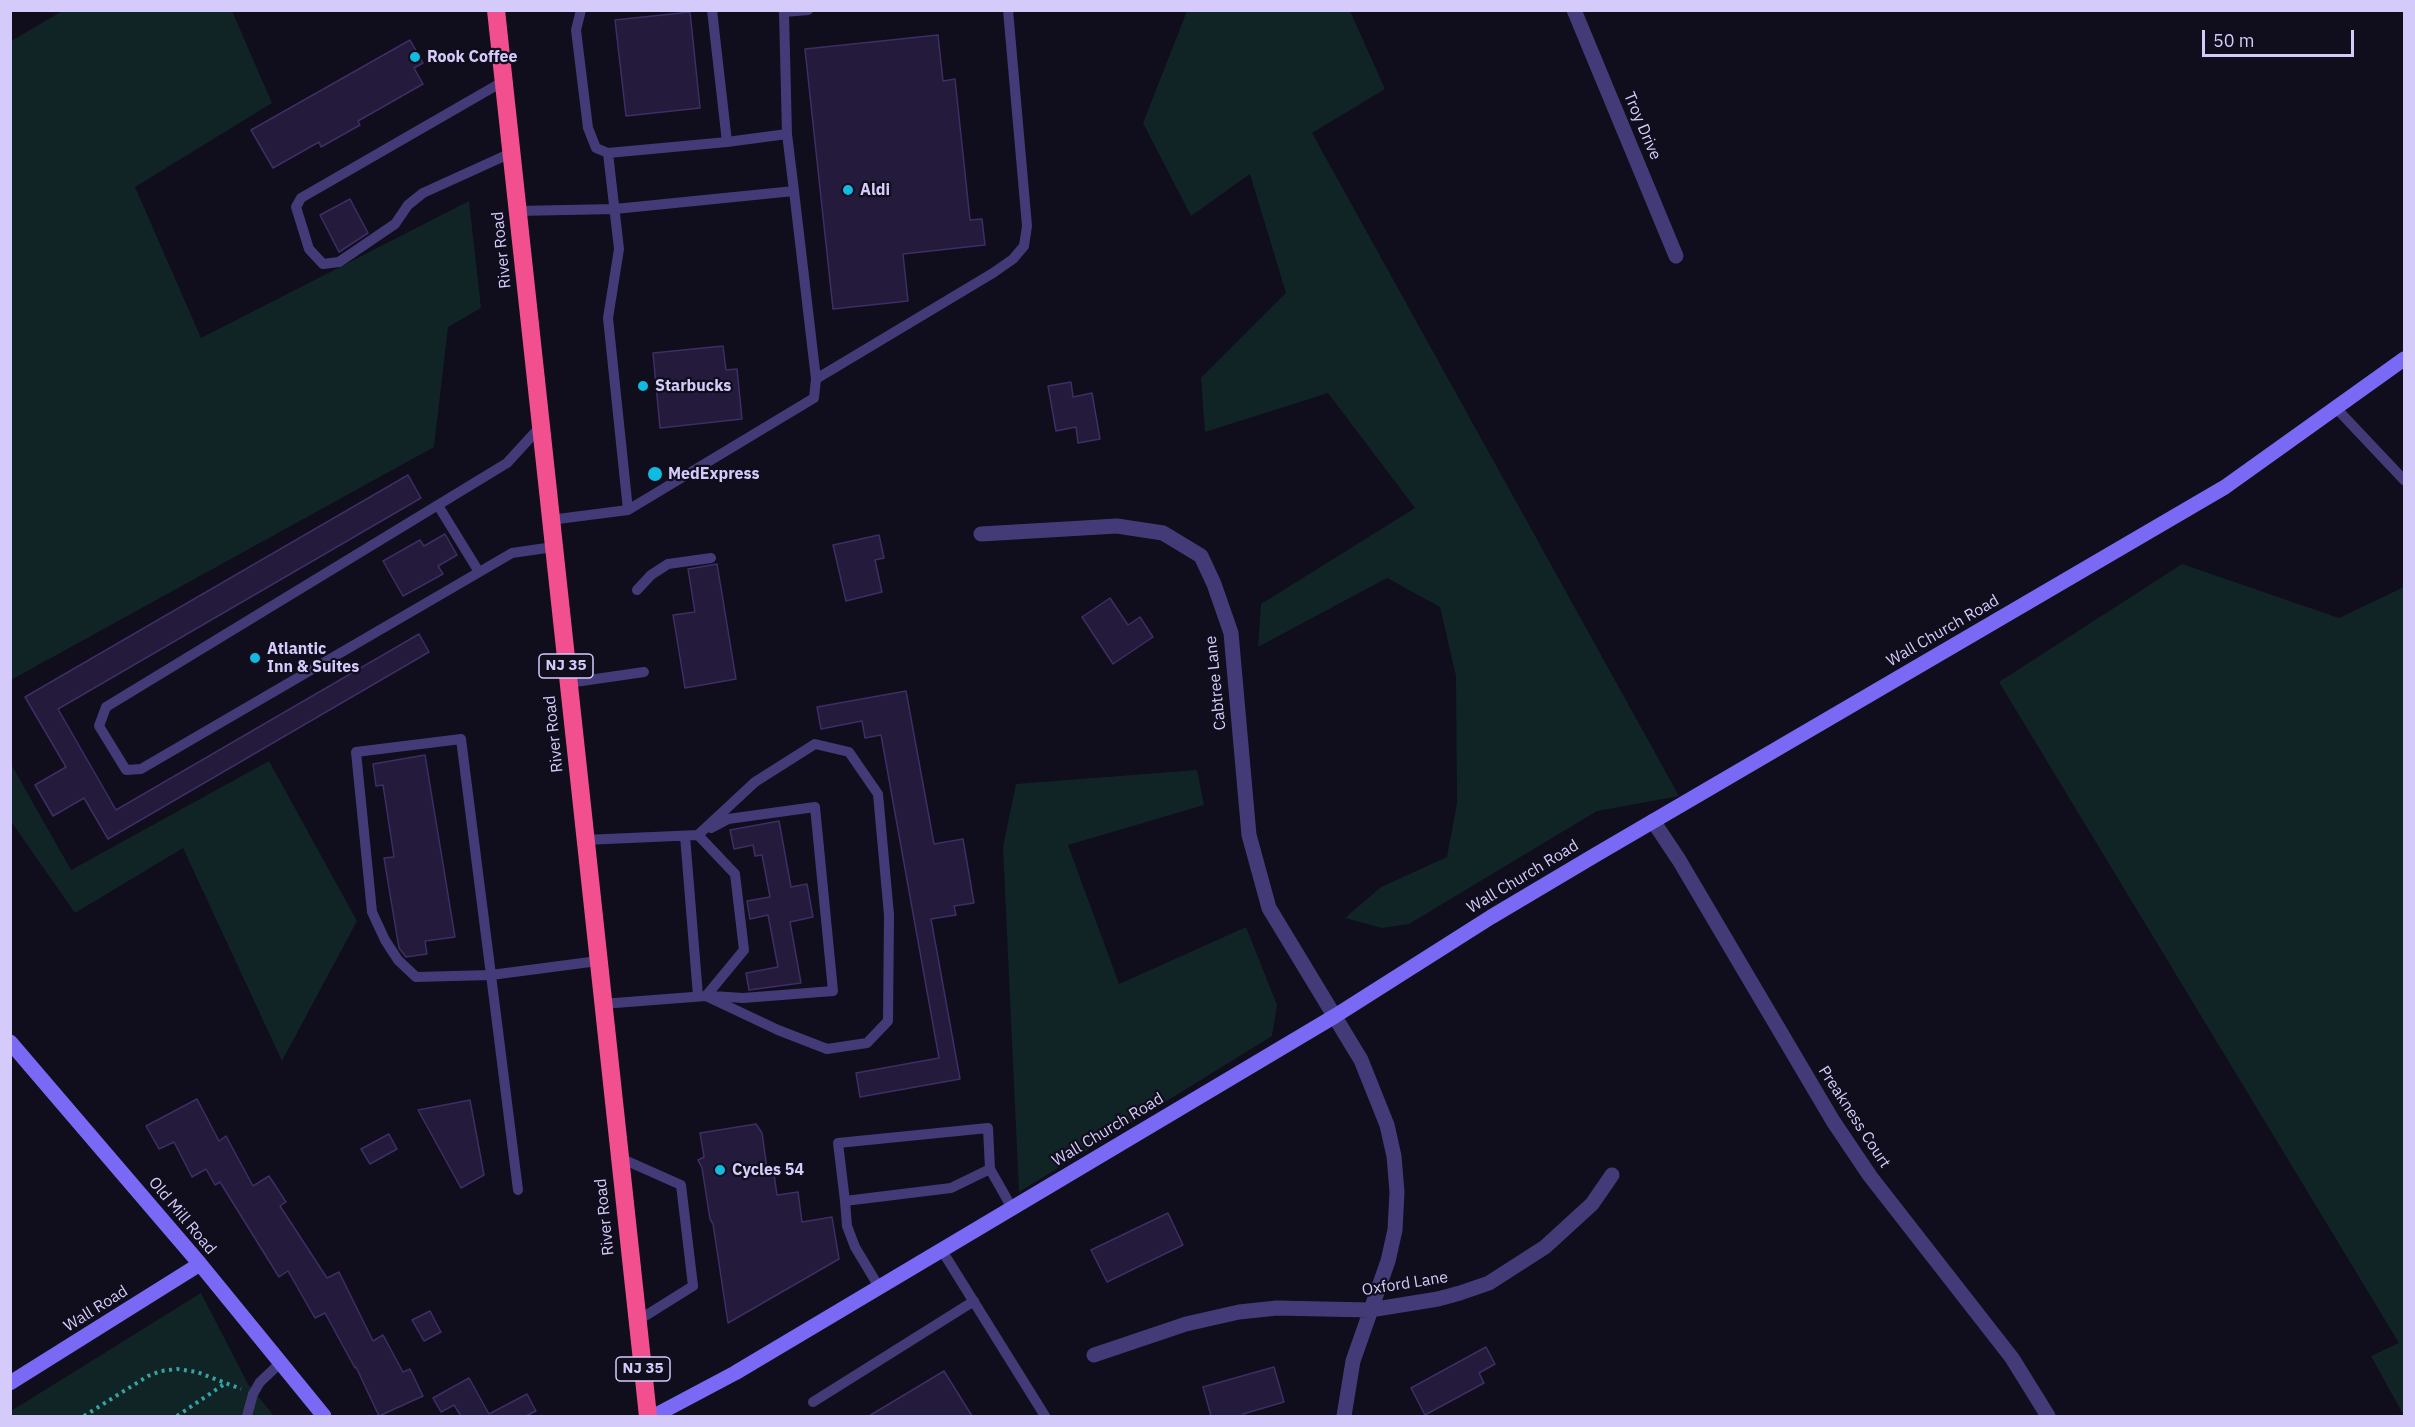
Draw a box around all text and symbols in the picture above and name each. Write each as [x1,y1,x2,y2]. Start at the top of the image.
scale bar [2205,18,2356,56]
text: 50 m [2213,29,2255,52]
place label: Rook Coffee [427,47,517,67]
marker: Rook Coffee [408,50,422,64]
street label: Troy Drive [1619,89,1665,163]
place label: Aldi [860,180,890,200]
marker: Aldi [841,183,855,197]
street label: River Road [488,211,516,289]
place label: Starbucks [655,376,731,396]
marker: Starbucks [636,379,650,393]
place label: MedExpress [668,464,760,484]
marker: MedExpress [646,465,664,483]
street label: Wall Church Road [1883,591,2003,671]
street label: Cabtree Lane [1201,635,1231,731]
place label: Atlantic Inn & Suites [267,639,359,677]
marker: Atlantic Inn & Suites [248,651,262,665]
road number: NJ 35 [539,654,593,678]
street label: River Road [540,695,568,773]
street label: Wall Church Road [1464,836,1582,918]
street label: Preakness Court [1814,1062,1894,1172]
street label: Wall Church Road [1049,1089,1167,1171]
place label: Cycles 54 [732,1160,804,1180]
marker: Cycles 54 [713,1163,727,1177]
street label: Old Mill Road [144,1173,220,1259]
street label: River Road [591,1178,619,1256]
street label: Oxford Lane [1361,1268,1449,1300]
street label: Wall Road [60,1282,132,1336]
road number: NJ 35 [616,1357,670,1381]

